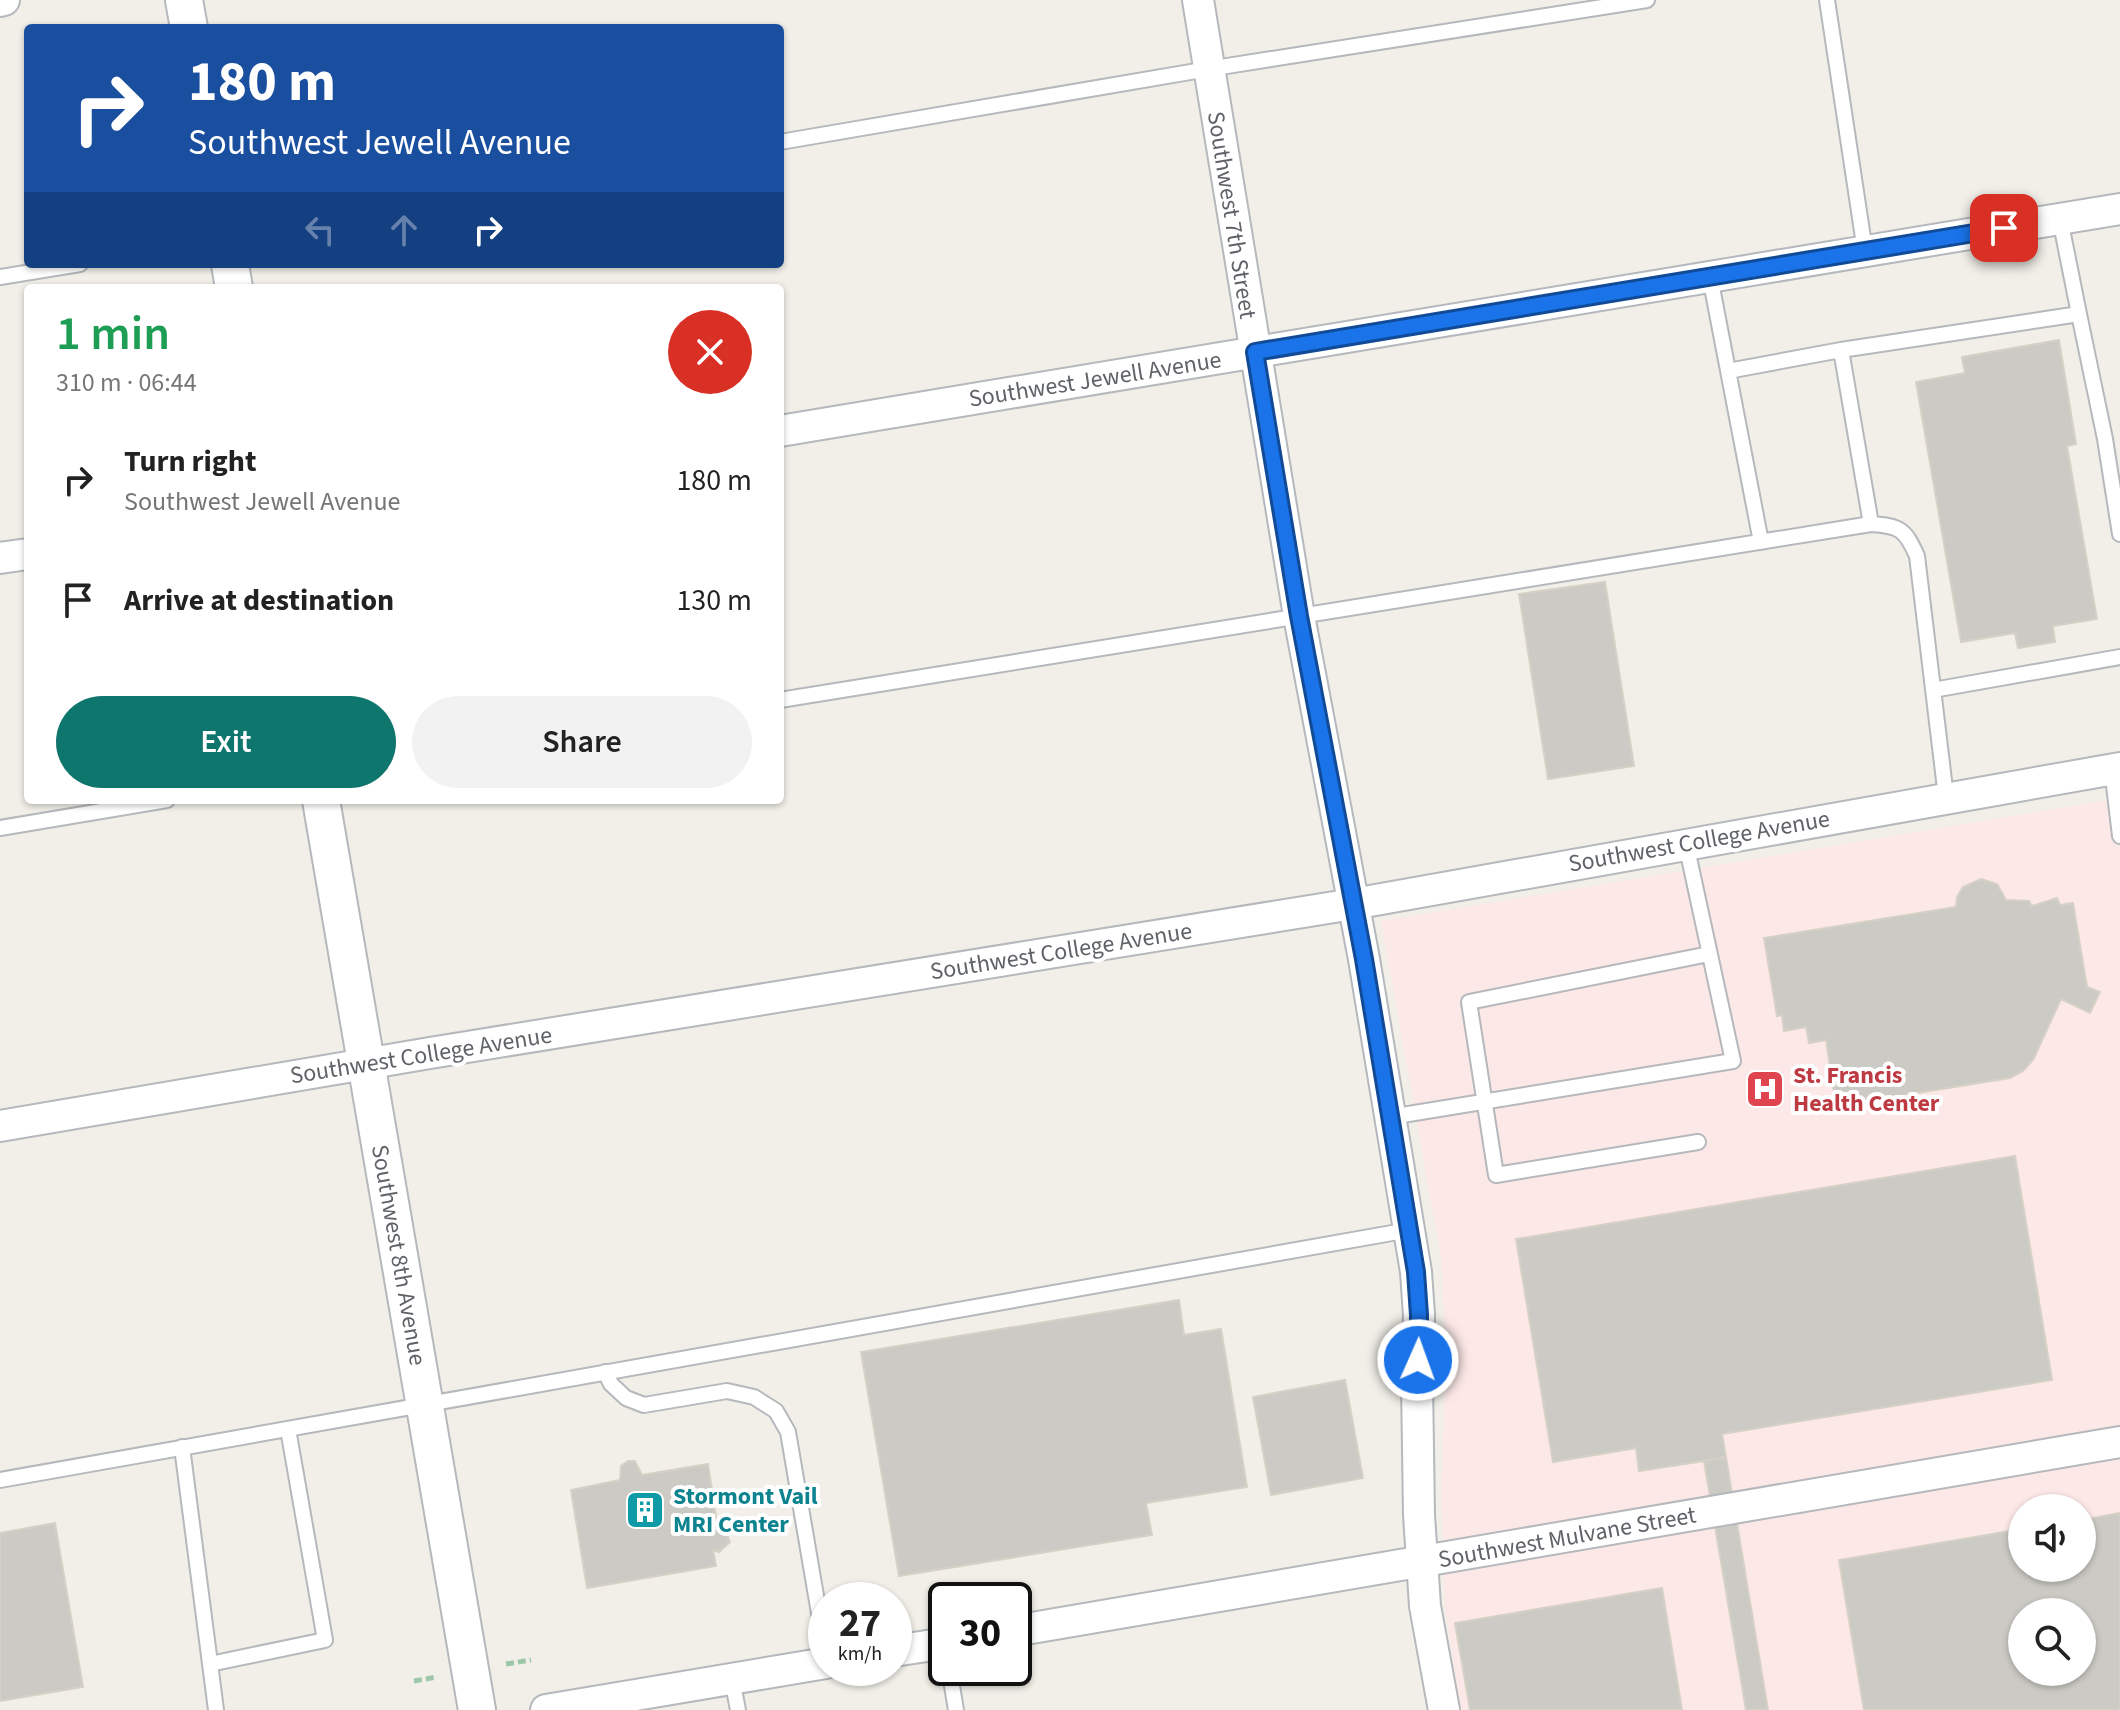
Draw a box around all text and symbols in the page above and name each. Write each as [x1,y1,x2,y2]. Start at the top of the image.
text: 180 m [188,43,336,122]
icon: right [56,56,160,160]
street label: Southwest 7th Street [1198,109,1265,321]
text: Southwest Jewell Avenue [188,117,571,168]
pin [1970,194,2038,262]
icon: arrive [1982,206,2026,250]
icon: left [298,208,342,252]
icon: ahead [382,208,426,252]
icon: right [466,208,510,252]
text: 1 min [56,300,170,368]
button: close [668,310,752,394]
street label: Southwest Jewell Avenue [966,342,1224,417]
text: 310 m · 06:44 [56,364,197,401]
text: Turn right [124,440,256,483]
icon: right [56,458,100,502]
text: 180 m [676,459,752,502]
text: Southwest Jewell Avenue [124,483,400,520]
icon: arrive [56,578,100,622]
text: Arrive at destination [124,579,394,622]
text: 130 m [676,579,752,622]
button: Exit [56,696,396,788]
button: Share [412,696,752,788]
street label: Southwest College Avenue [1566,801,1832,882]
street label: Southwest College Avenue [928,914,1195,989]
street label: Southwest College Avenue [288,1018,555,1093]
place label: St. Francis Health Center [1793,1058,1940,1121]
hospital icon: St. Francis Health Center [1744,1068,1786,1110]
street label: Southwest 8th Avenue [362,1142,435,1368]
position arrow [1376,1318,1460,1402]
place label: Stormont Vail MRI Center [673,1479,818,1542]
building icon: Stormont Vail MRI Center [624,1489,666,1531]
map controls [2008,1494,2096,1686]
button: sound [2008,1494,2096,1582]
street label: Southwest Mulvane Street [1436,1498,1699,1577]
speed limit sign: 30 [928,1582,1032,1686]
text: 27 [839,1595,881,1652]
button: search [2008,1598,2096,1686]
text: km/h [838,1640,882,1668]

